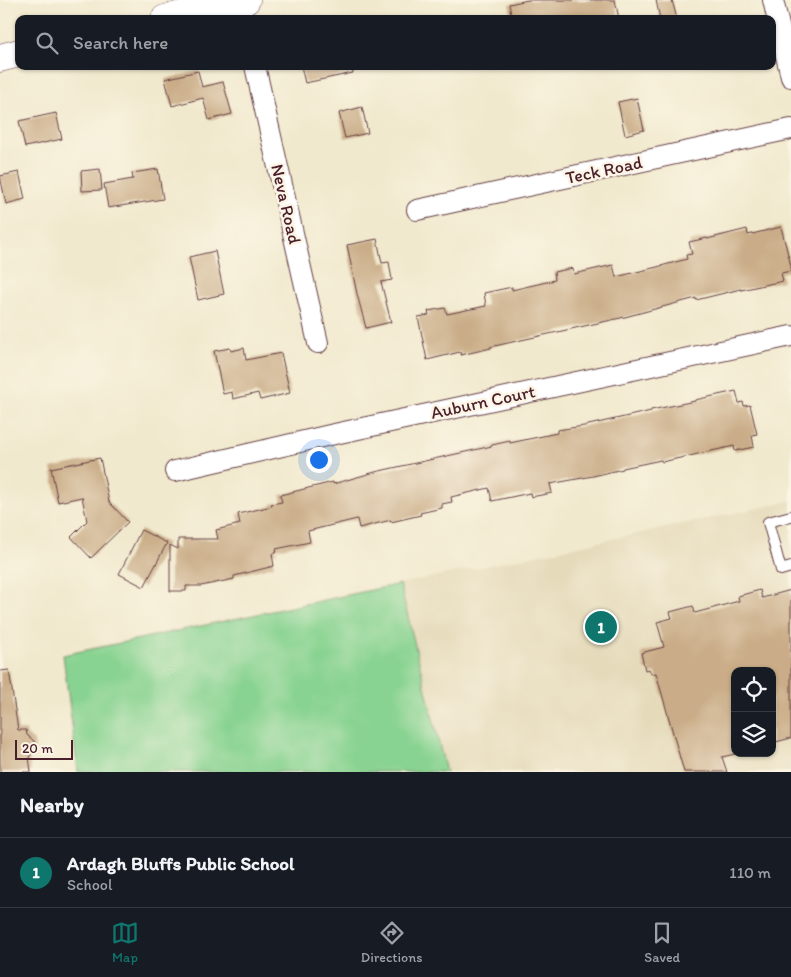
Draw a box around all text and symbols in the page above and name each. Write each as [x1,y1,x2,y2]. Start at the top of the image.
search box [15,15,776,70]
icon: search [33,29,61,57]
text: Search here [73,31,168,54]
street label: Teck Road [564,151,645,189]
street label: Neva Road [266,162,306,246]
street label: Auburn Court [429,380,537,424]
your location [306,447,332,473]
pin: 1 [585,608,617,646]
map controls [731,667,776,757]
button: locate [731,667,776,712]
button: layers [731,712,776,757]
scale bar [15,737,72,760]
text: 20 m [22,740,53,757]
text: Nearby [20,792,84,817]
text: Ardagh Bluffs Public School [67,852,294,875]
text: 1 [32,863,40,882]
text: 110 m [729,863,771,882]
text: School [67,875,113,894]
tab: Map [111,919,139,966]
tab: Directions [361,919,422,966]
tab: Saved [644,919,680,966]

